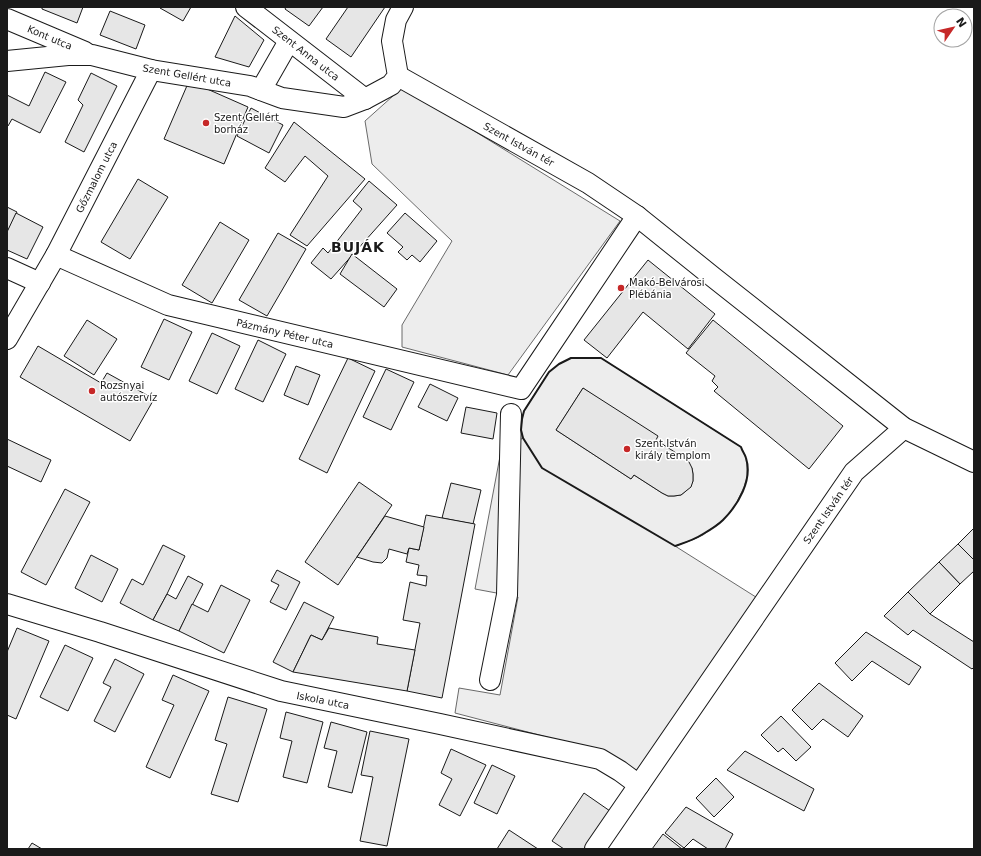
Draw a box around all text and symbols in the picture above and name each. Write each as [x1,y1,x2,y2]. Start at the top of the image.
north arrow [933,8,973,48]
text: N [953,15,969,30]
street label: Kont utca [26,23,74,52]
street label: Szent Anna utca [270,24,341,83]
street label: Szent Gellért utca [142,62,232,89]
place label: Szent Gellért borház [214,112,279,135]
marker: Szent Gellért borház [201,118,211,128]
street label: Szent István tér [482,120,557,169]
street label: Gőzmalom utca [74,140,119,215]
district label: BUJÁK [331,239,385,255]
place label: Makó-Belvárosi Plébánia [629,277,705,300]
marker: Makó-Belvárosi Plébánia [616,283,626,293]
street label: Pázmány Péter utca [235,317,335,350]
place label: Rozsnyai autószervíz [100,380,157,403]
marker: Rozsnyai autószervíz [87,386,97,396]
place label: Szent István király templom [635,438,710,461]
marker: Szent István király templom [622,444,632,454]
street label: Szent István tér [801,474,856,546]
street label: Iskola utca [296,690,350,711]

